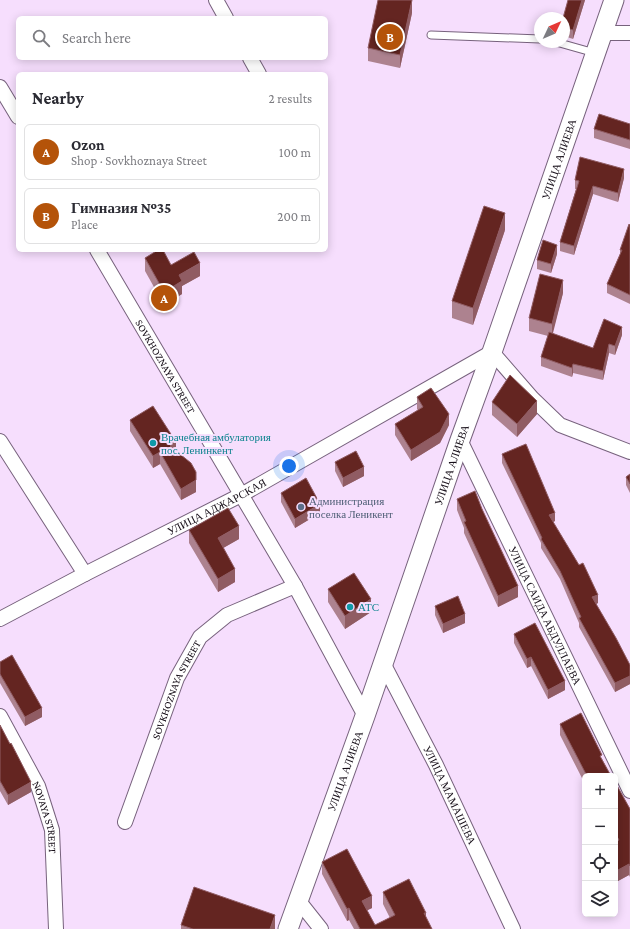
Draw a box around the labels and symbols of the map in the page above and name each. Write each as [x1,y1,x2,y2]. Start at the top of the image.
north arrow [534,12,570,48]
pin: B [377,22,403,52]
street label: УЛИЦА АЛИЕВА [539,117,578,201]
pin: A [151,283,177,313]
street label: SOVKHOZNAYA STREET [133,317,198,415]
street label: УЛИЦА АЛИЕВА [432,423,471,507]
place label: Врачебная амбулатория пос. Ленинкент [161,431,271,456]
marker: Врачебная амбулатория пос. Ленинкент [148,438,158,448]
your location [279,456,299,476]
street label: УЛИЦА АДЖАРСКАЯ [165,476,269,537]
place label: Администрация поселка Леникент [309,495,393,520]
marker: Администрация поселка Леникент [296,502,306,512]
street label: УЛИЦА САИДА АБДУЛЛАЕВА [506,544,584,687]
place label: АТС [358,601,379,613]
marker: АТС [345,602,355,612]
street label: SOVKHOZNAYA STREET [149,638,203,741]
street label: УЛИЦА АЛИЕВА [325,729,365,813]
street label: УЛИЦА МАМАШЕВА [421,744,478,846]
street label: NOVAYA STREET [30,779,59,854]

